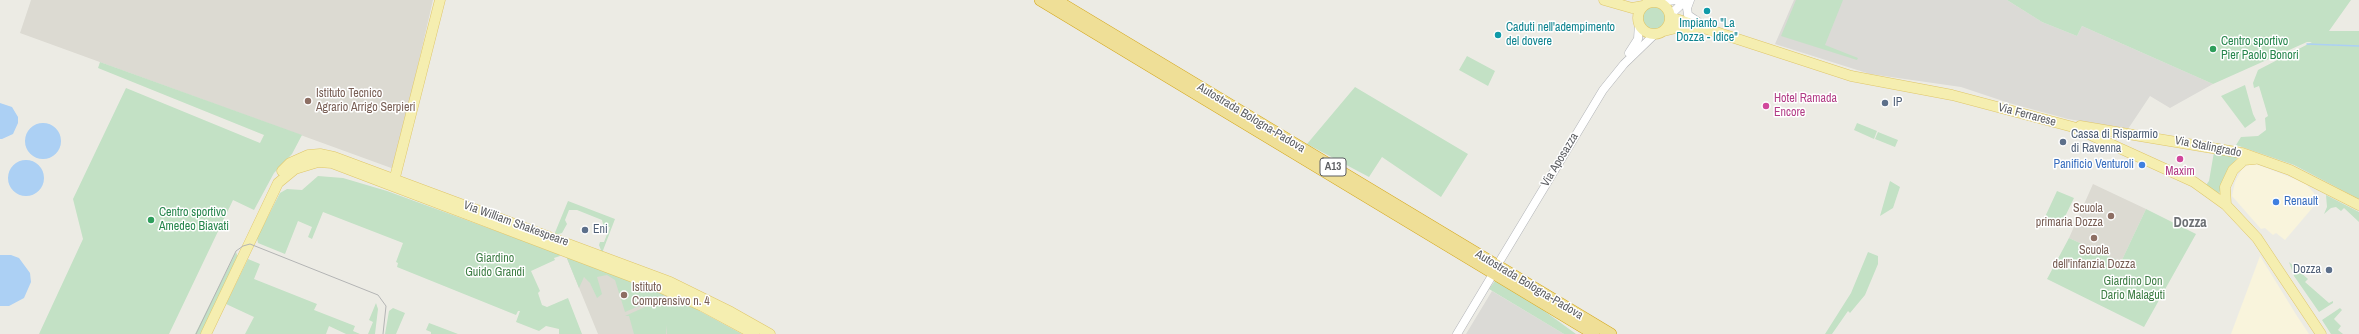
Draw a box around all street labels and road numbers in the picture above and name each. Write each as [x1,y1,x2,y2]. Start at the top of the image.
street label: Autostrada Bologna-Padova [1195,80,1307,156]
street label: Via Ferrarese [1996,100,2058,130]
street label: Via Aposazza [1538,130,1582,190]
street label: Via Stalingrado [2173,133,2243,161]
road number: A13 [1320,158,1346,176]
street label: Via William Shakespeare [461,198,571,250]
street label: Autostrada Bologna-Padova [1473,247,1585,323]

